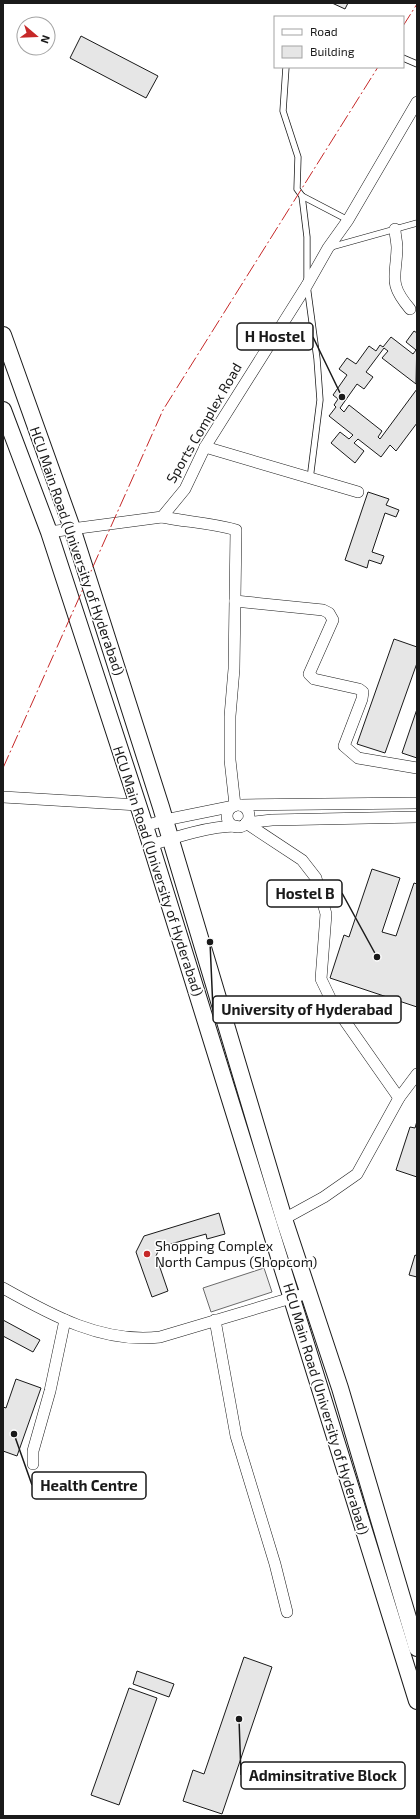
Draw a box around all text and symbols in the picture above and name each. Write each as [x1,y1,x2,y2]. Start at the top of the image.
north arrow [16,16,56,56]
legend [274,16,404,68]
text: Road [310,24,338,38]
text: N [38,34,53,45]
text: Building [310,44,355,58]
callout: H Hostel [237,323,313,350]
text: H Hostel [245,327,305,345]
street label: Sports Complex Road [162,360,245,486]
street label: HCU Main Road (University of Hyderabad) [27,424,128,678]
street label: HCU Main Road (University of Hyderabad) [110,744,207,998]
callout: Hostel B [267,880,342,907]
text: Hostel B [275,884,335,902]
callout: University of Hyderabad [213,996,401,1023]
text: University of Hyderabad [221,1000,393,1019]
place label: Shopping Complex North Campus (Shopcom) [155,1237,317,1270]
marker: Shopping Complex North Campus (Shopcom) [142,1249,152,1259]
street label: HCU Main Road (University of Hyderabad) [280,1281,373,1537]
callout: Health Centre [32,1472,146,1499]
text: Health Centre [40,1476,138,1494]
callout: Adminsitrative Block [241,1762,405,1789]
text: Adminsitrative Block [249,1766,398,1784]

